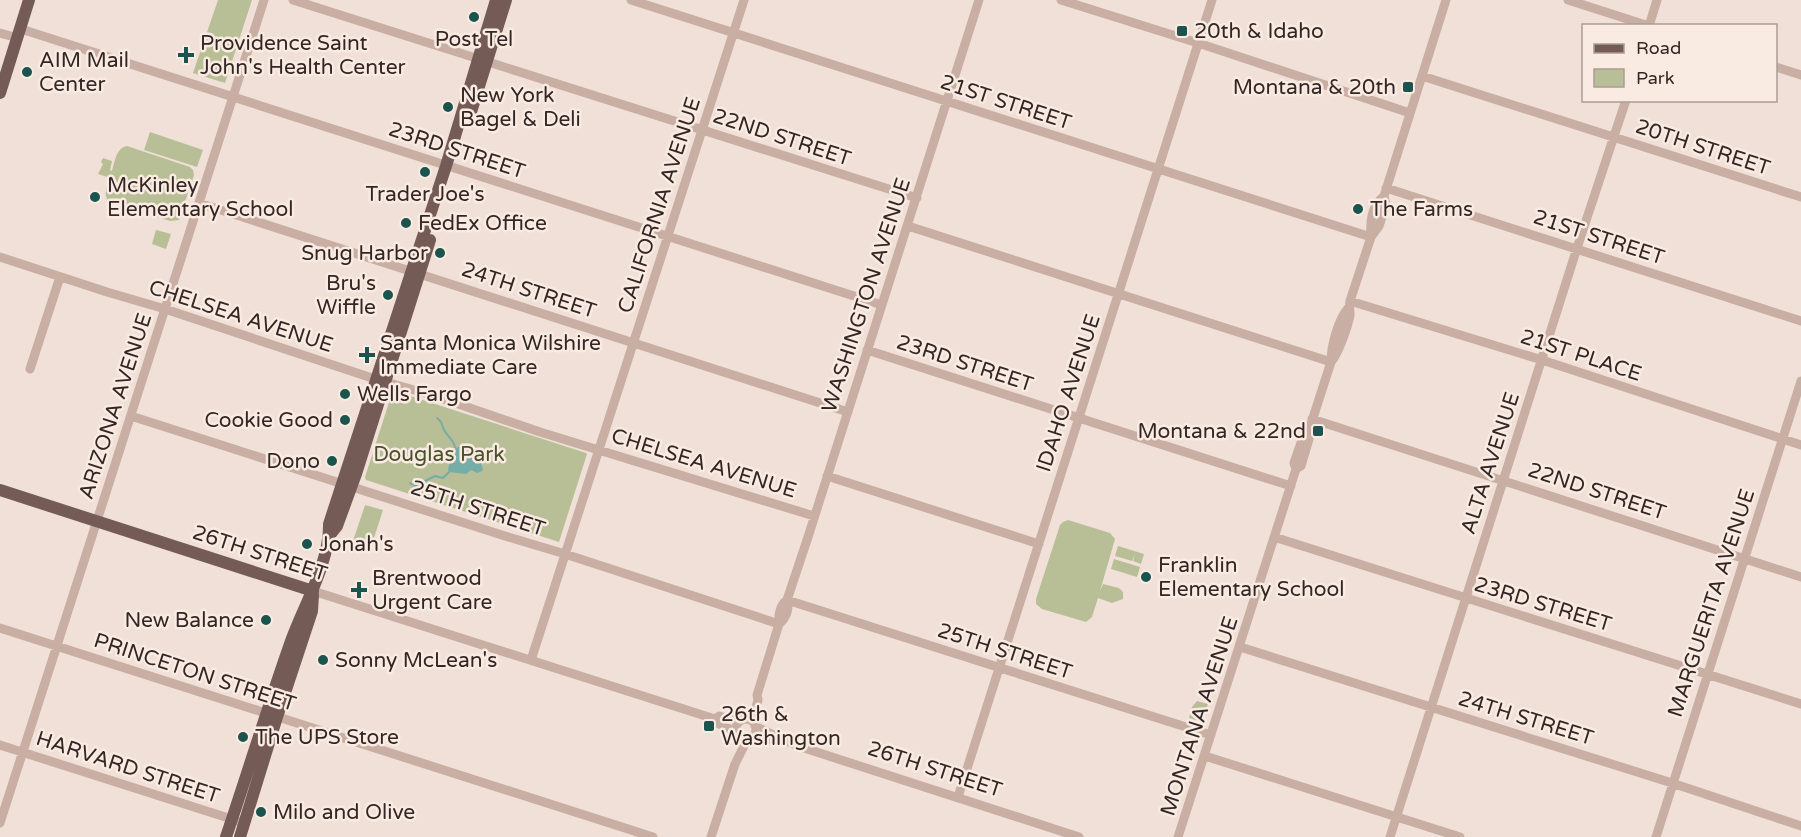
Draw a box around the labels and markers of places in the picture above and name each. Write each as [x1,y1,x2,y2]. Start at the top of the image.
marker: Post Tel [467,10,481,24]
place label: 20th & Idaho [1194,19,1324,44]
marker: 20th & Idaho [1175,24,1189,38]
place label: Post Tel [435,27,513,52]
place label: Providence Saint John's Health Center [200,31,406,80]
marker: Providence Saint John's Health Center [177,46,195,64]
place label: AIM Mail Center [39,48,129,97]
marker: AIM Mail Center [20,65,34,79]
place label: Montana & 20th [1233,75,1396,100]
marker: Montana & 20th [1401,80,1415,94]
place label: New York Bagel & Deli [460,83,581,132]
marker: New York Bagel & Deli [441,100,455,114]
marker: Trader Joe's [418,165,432,179]
place label: McKinley Elementary School [107,173,294,222]
place label: Trader Joe's [365,182,485,207]
marker: McKinley Elementary School [88,190,102,204]
place label: The Farms [1370,197,1473,222]
marker: The Farms [1351,202,1365,216]
place label: FedEx Office [418,211,547,236]
marker: FedEx Office [399,216,413,230]
place label: Snug Harbor [301,241,428,266]
marker: Snug Harbor [433,246,447,260]
place label: Bru's Wiffle [316,271,376,320]
marker: Bru's Wiffle [381,288,395,302]
place label: Santa Monica Wilshire Immediate Care [380,331,601,380]
marker: Santa Monica Wilshire Immediate Care [358,346,376,364]
place label: Wells Fargo [357,382,472,407]
marker: Wells Fargo [338,387,352,401]
place label: Cookie Good [205,408,333,433]
marker: Cookie Good [338,413,352,427]
place label: Montana & 22nd [1138,419,1306,444]
marker: Montana & 22nd [1311,424,1325,438]
place label: Dono [266,449,320,474]
marker: Dono [325,454,339,468]
place label: Jonah's [319,532,394,557]
marker: Jonah's [300,537,314,551]
place label: Franklin Elementary School [1158,553,1345,602]
place label: Brentwood Urgent Care [372,566,493,615]
marker: Franklin Elementary School [1139,570,1153,584]
marker: Brentwood Urgent Care [350,581,368,599]
place label: New Balance [124,608,254,633]
marker: New Balance [259,613,273,627]
place label: Sonny McLean's [335,648,497,673]
marker: Sonny McLean's [316,653,330,667]
place label: 26th & Washington [721,702,841,751]
marker: 26th & Washington [702,719,716,733]
place label: The UPS Store [255,725,399,750]
marker: The UPS Store [236,730,250,744]
place label: Milo and Olive [273,800,415,825]
marker: Milo and Olive [254,805,268,819]

